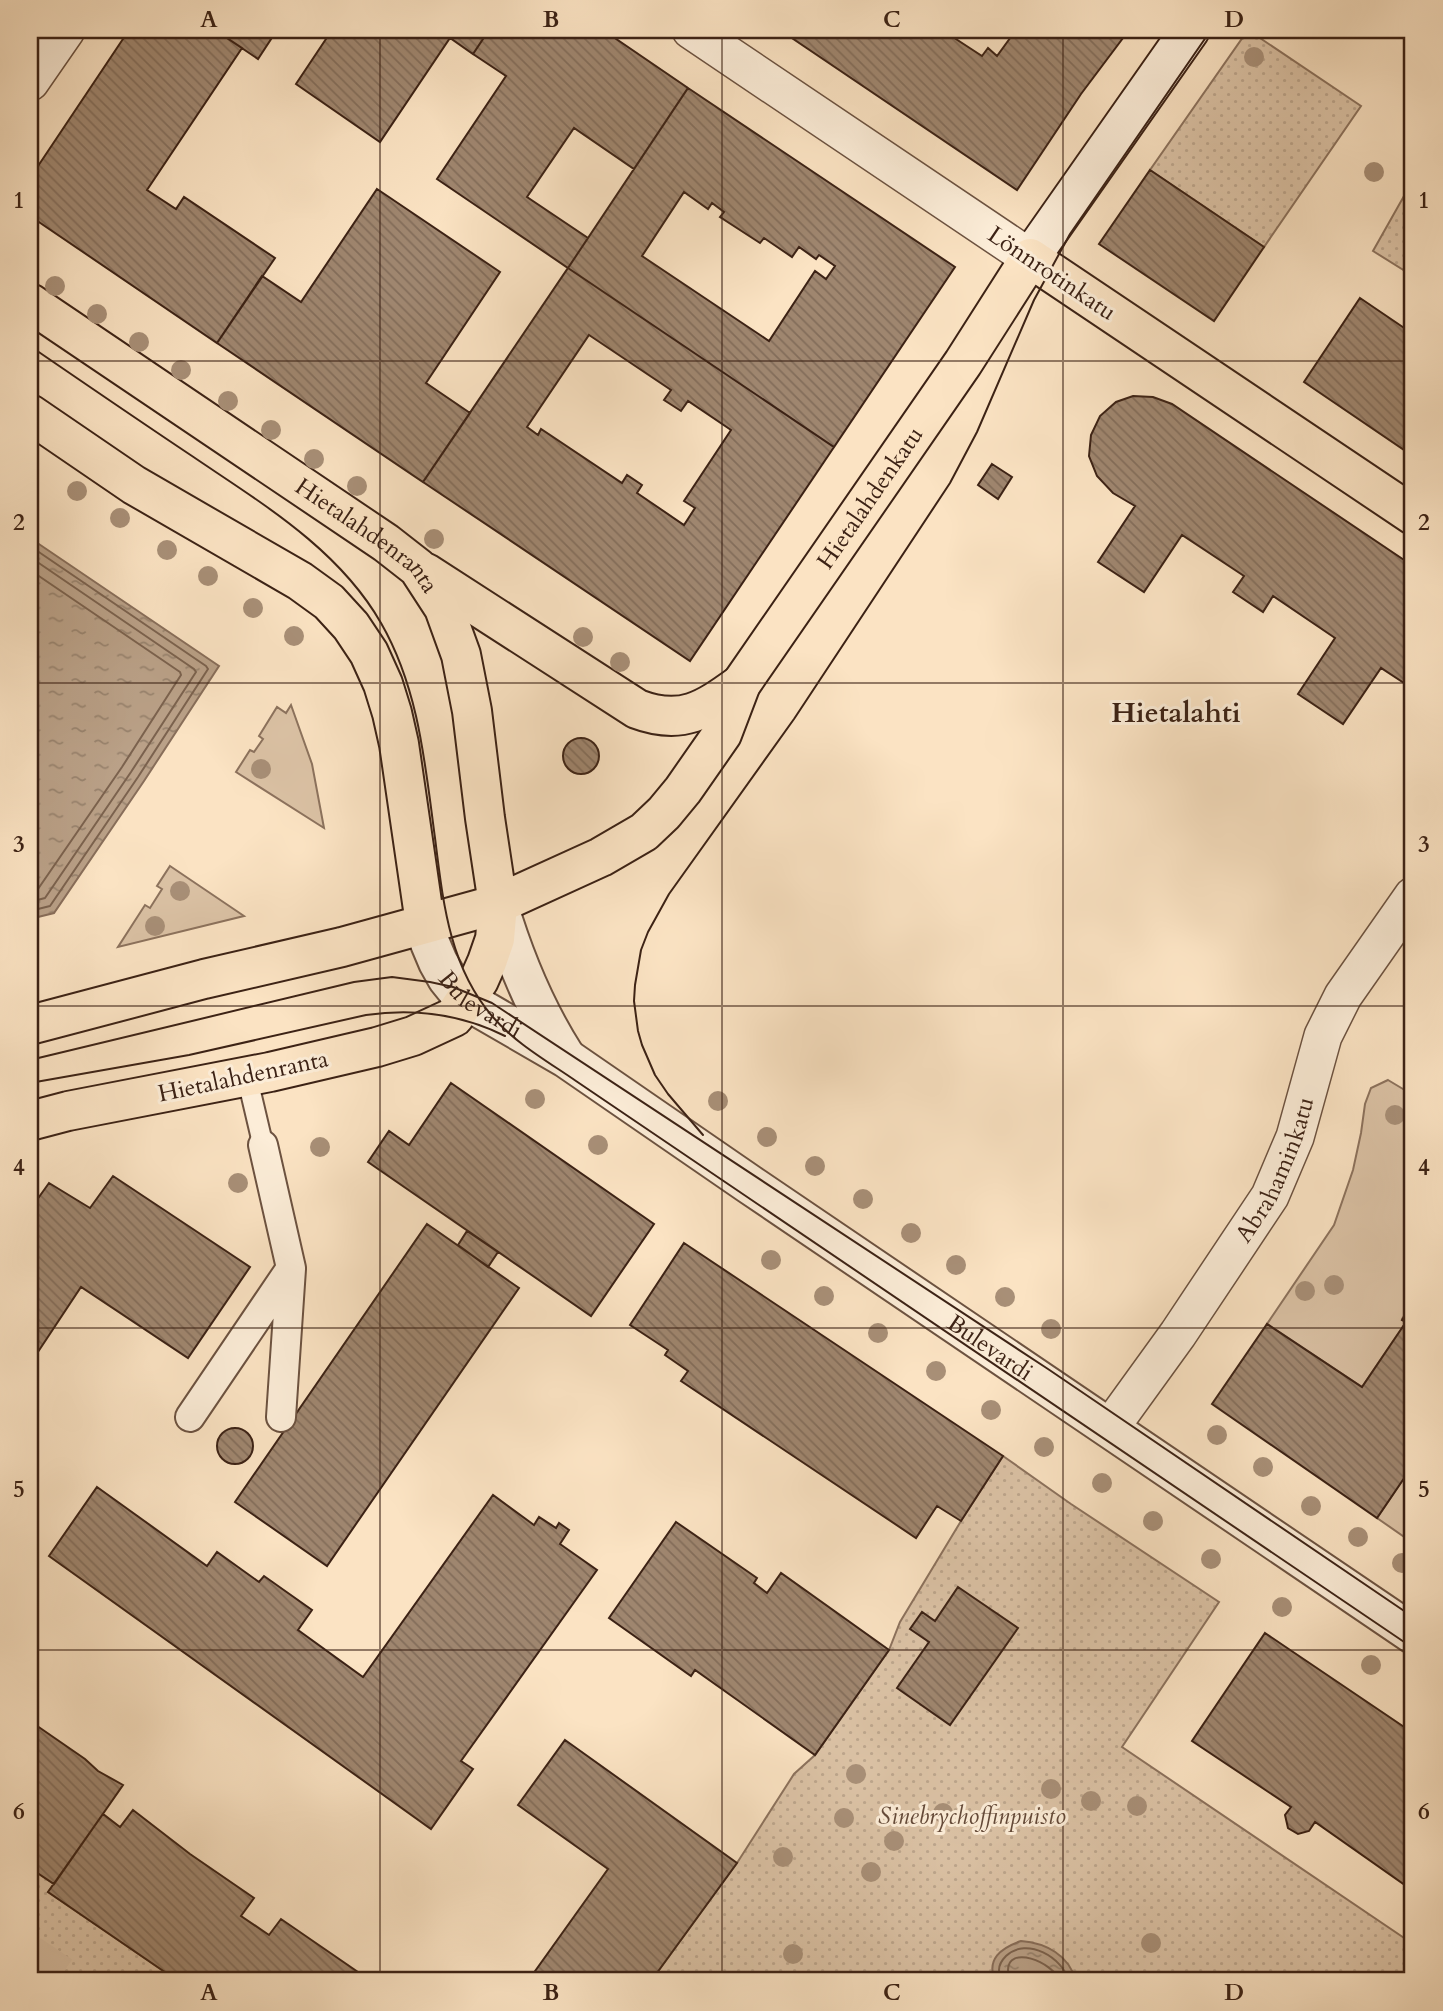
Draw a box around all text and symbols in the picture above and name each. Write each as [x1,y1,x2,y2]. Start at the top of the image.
text: A [200,4,218,35]
text: B [543,4,559,35]
text: C [883,4,901,35]
text: D [1224,4,1244,35]
text: 1 [13,185,25,216]
text: 1 [1418,185,1430,216]
street label: Lönnrotinkatu [981,218,1122,329]
street label: Hietalahdenkatu [809,420,931,576]
street label: Hietalahdenranta [289,470,446,600]
text: 2 [13,507,25,538]
text: 2 [1418,507,1430,538]
district label: Hietalahti [1111,694,1241,732]
text: 3 [13,829,25,860]
text: 3 [1418,829,1430,860]
street label: Bulevardi [430,964,529,1046]
street label: Hietalahdenranta [155,1042,332,1111]
street label: Abrahaminkatu [1228,1093,1322,1249]
text: 4 [13,1152,25,1183]
text: 4 [1418,1152,1430,1183]
street label: Bulevardi [940,1307,1040,1389]
text: 5 [13,1474,25,1505]
text: 5 [1418,1474,1430,1505]
text: 6 [13,1796,25,1827]
text: 6 [1418,1796,1430,1827]
park label: Sinebrychoffinpuisto [878,1800,1066,1833]
text: A [200,1977,218,2008]
text: B [543,1977,559,2008]
text: C [883,1977,901,2008]
text: D [1224,1977,1244,2008]

